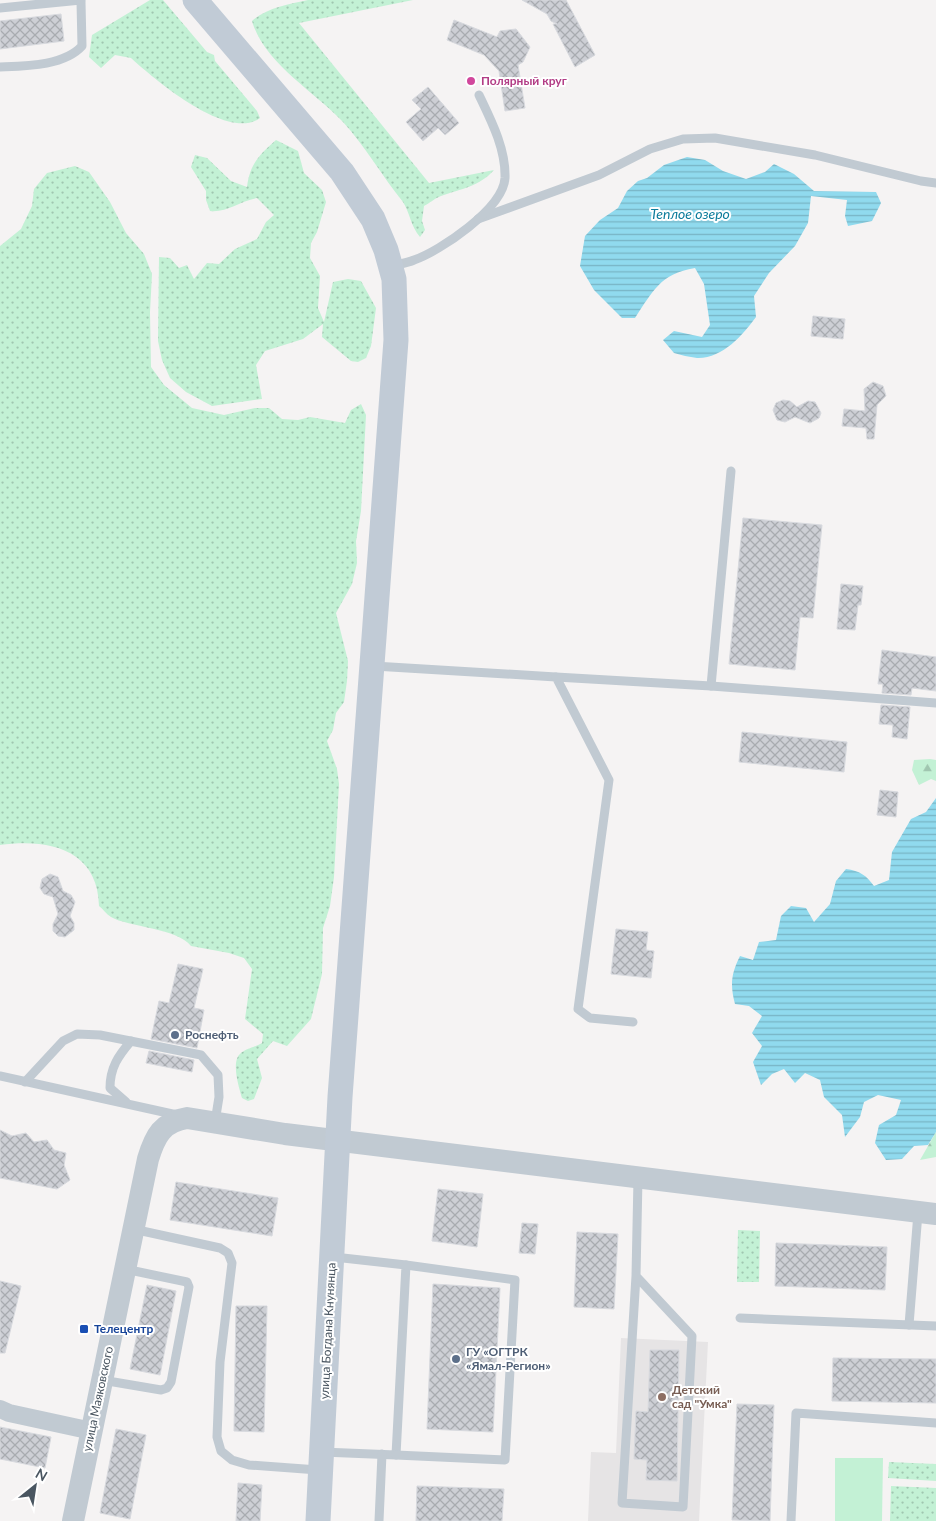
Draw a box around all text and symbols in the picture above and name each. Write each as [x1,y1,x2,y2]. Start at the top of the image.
place label: Полярный круг [481,73,567,88]
marker: Полярный круг [465,75,477,87]
water label: Теплое озеро [650,205,730,222]
place label: Роснефть [185,1027,239,1042]
marker: Роснефть [169,1029,181,1041]
street label: улица Богдана Кнунянца [316,1262,339,1400]
place label: Телецентр [94,1321,153,1336]
marker: Телецентр [78,1323,90,1335]
place label: ГУ «ОГТРК «Ямал-Регион» [466,1344,551,1373]
street label: улица Маяковского [79,1345,116,1453]
marker: ГУ «ОГТРК «Ямал-Регион» [450,1353,462,1365]
place label: Детский сад "Умка" [672,1382,732,1411]
marker: Детский сад "Умка" [656,1391,668,1403]
north arrow [10,1461,60,1511]
text: N [33,1464,51,1484]

